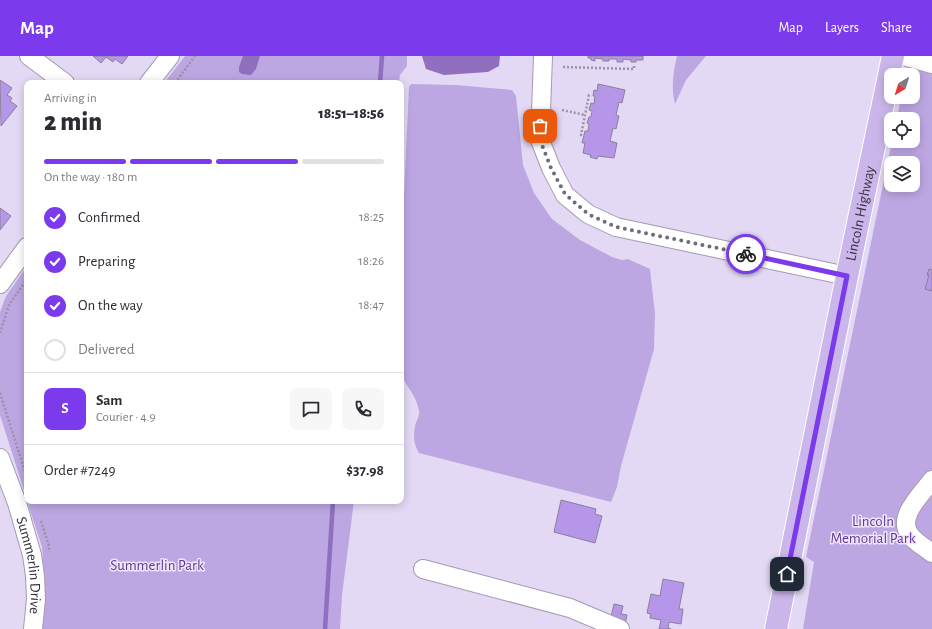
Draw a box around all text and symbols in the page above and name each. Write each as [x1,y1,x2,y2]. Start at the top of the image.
text: Map [20,19,54,38]
text: Map [778,21,803,35]
text: Layers [825,21,859,35]
text: Share [881,21,912,35]
north arrow [884,68,920,104]
map controls [884,68,920,192]
text: Arriving in [44,92,97,105]
text: 18:51–18:56 [318,106,384,121]
text: 2 min [44,109,102,135]
pin [523,109,557,143]
button: locate [884,112,920,148]
icon: bag [529,115,551,137]
button: layers [884,156,920,192]
street label: Lincoln Highway [843,164,878,262]
text: On the way · 180 m [44,171,137,184]
icon: check [44,207,66,229]
text: Confirmed [78,210,140,225]
text: 18:25 [359,211,384,224]
courier [726,234,766,274]
icon: bike [735,243,757,265]
icon: check [44,251,66,273]
text: Preparing [78,254,135,269]
text: 18:26 [358,255,384,268]
icon: check [44,295,66,317]
text: On the way [78,298,143,313]
text: 18:47 [359,299,384,312]
text: Delivered [78,342,135,357]
button: chat [290,388,332,430]
button: phone [342,388,384,430]
text: Sam [96,393,122,408]
text: S [61,401,69,416]
text: Courier · 4.9 [96,411,156,424]
text: Order #7249 [44,463,115,478]
text: $37.98 [346,463,384,478]
park label: Lincoln Memorial Park [830,514,916,546]
street label: Summerlin Drive [13,515,43,615]
pin [770,557,804,591]
park label: Summerlin Park [110,558,204,573]
icon: home [776,563,798,585]

